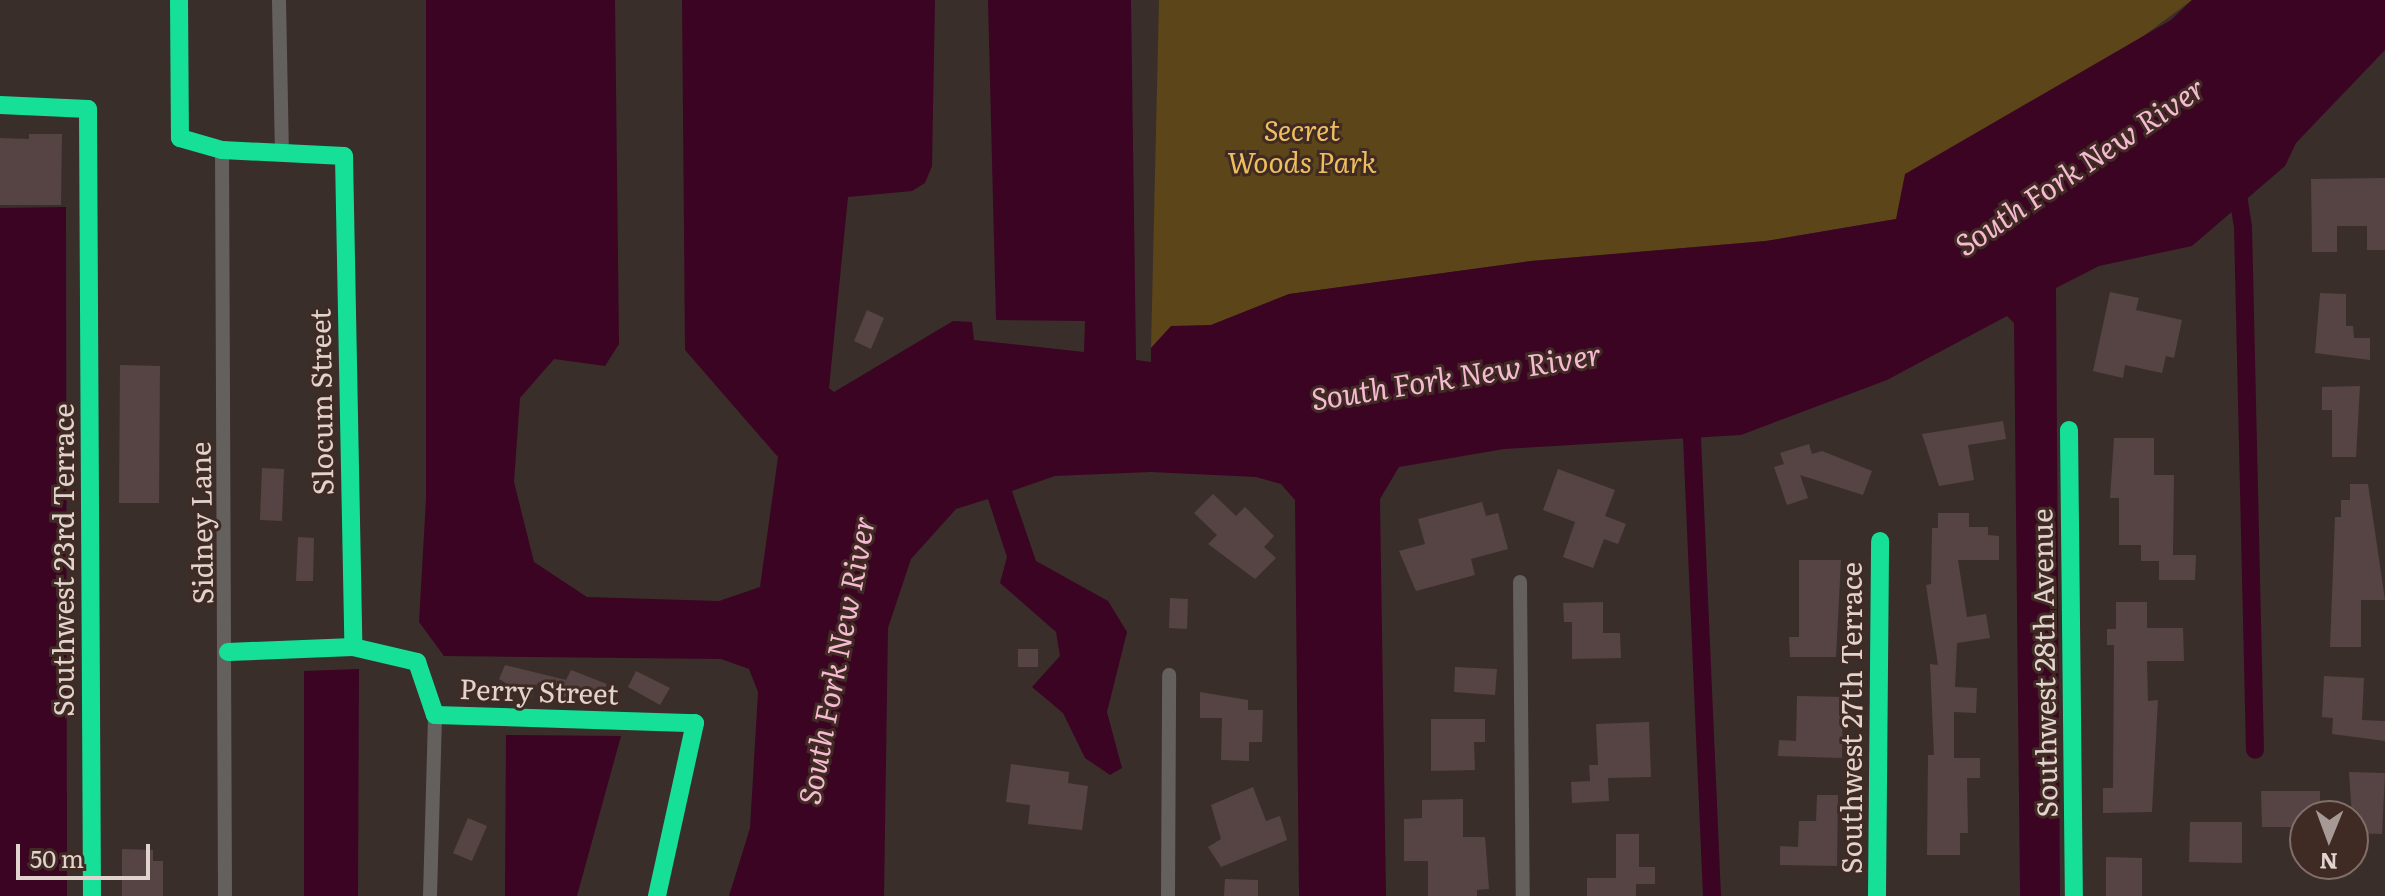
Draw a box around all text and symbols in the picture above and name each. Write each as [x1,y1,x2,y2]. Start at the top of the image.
water label: South Fork New River [1947,68,2211,262]
park label: Secret Woods Park [1227,112,1377,178]
street label: Slocum Street [302,308,338,496]
water label: South Fork New River [1308,334,1604,416]
street label: Southwest 23rd Terrace [45,403,79,717]
street label: Sidney Lane [182,441,218,605]
street label: Southwest 28th Avenue [2024,508,2062,818]
water label: South Fork New River [789,513,881,807]
street label: Southwest 27th Terrace [1833,562,1867,874]
street label: Perry Street [459,670,619,710]
north arrow [2289,800,2369,880]
scale bar [20,828,154,878]
text: 50 m [30,840,84,875]
text: N [2319,846,2338,879]

